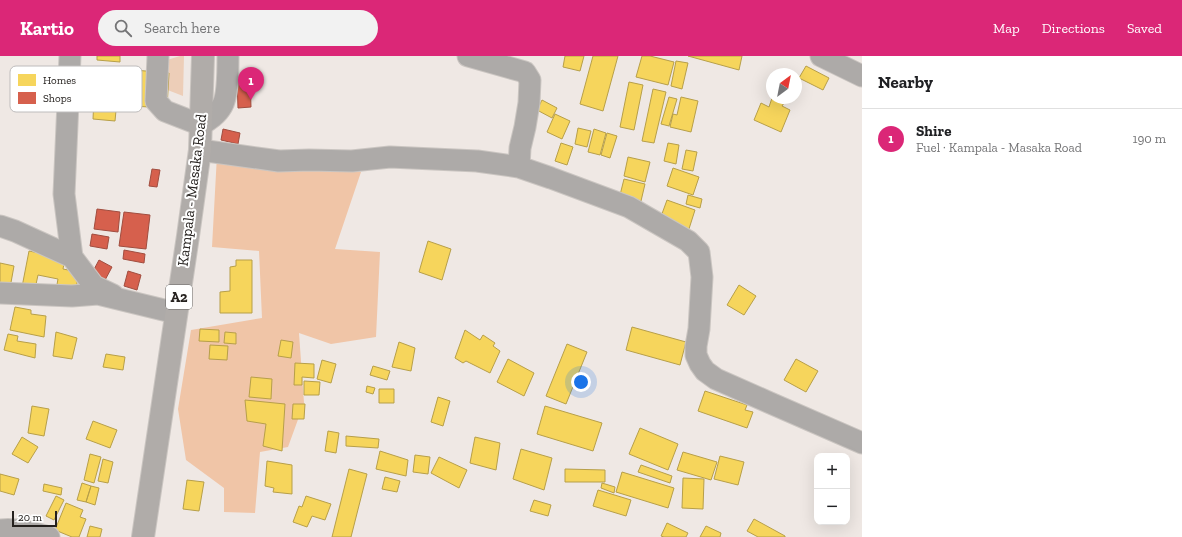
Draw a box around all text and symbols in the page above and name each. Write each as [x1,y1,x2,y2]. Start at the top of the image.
search box [98,10,378,46]
text: Kartio [20,17,74,40]
icon: search [112,17,134,39]
text: Search here [144,19,220,37]
text: Map [993,20,1020,37]
text: Directions [1042,20,1105,37]
text: Saved [1127,20,1162,37]
legend [10,66,142,112]
pin: 1 [238,67,264,100]
north arrow [766,68,802,104]
text: Nearby [878,72,933,92]
text: Homes [43,74,76,87]
text: Shops [43,92,72,105]
street label: Kampala - Masaka Road [174,112,210,267]
text: Shire [916,122,951,140]
text: 1 [888,131,894,146]
text: 190 m [1132,131,1166,146]
text: Fuel · Kampala - Masaka Road [916,140,1082,155]
road number: A2 [166,285,192,309]
your location [571,372,591,392]
map controls [814,453,850,525]
button: + [814,453,850,489]
button: − [814,489,850,525]
scale bar [12,509,57,528]
text: 20 m [18,511,42,524]

